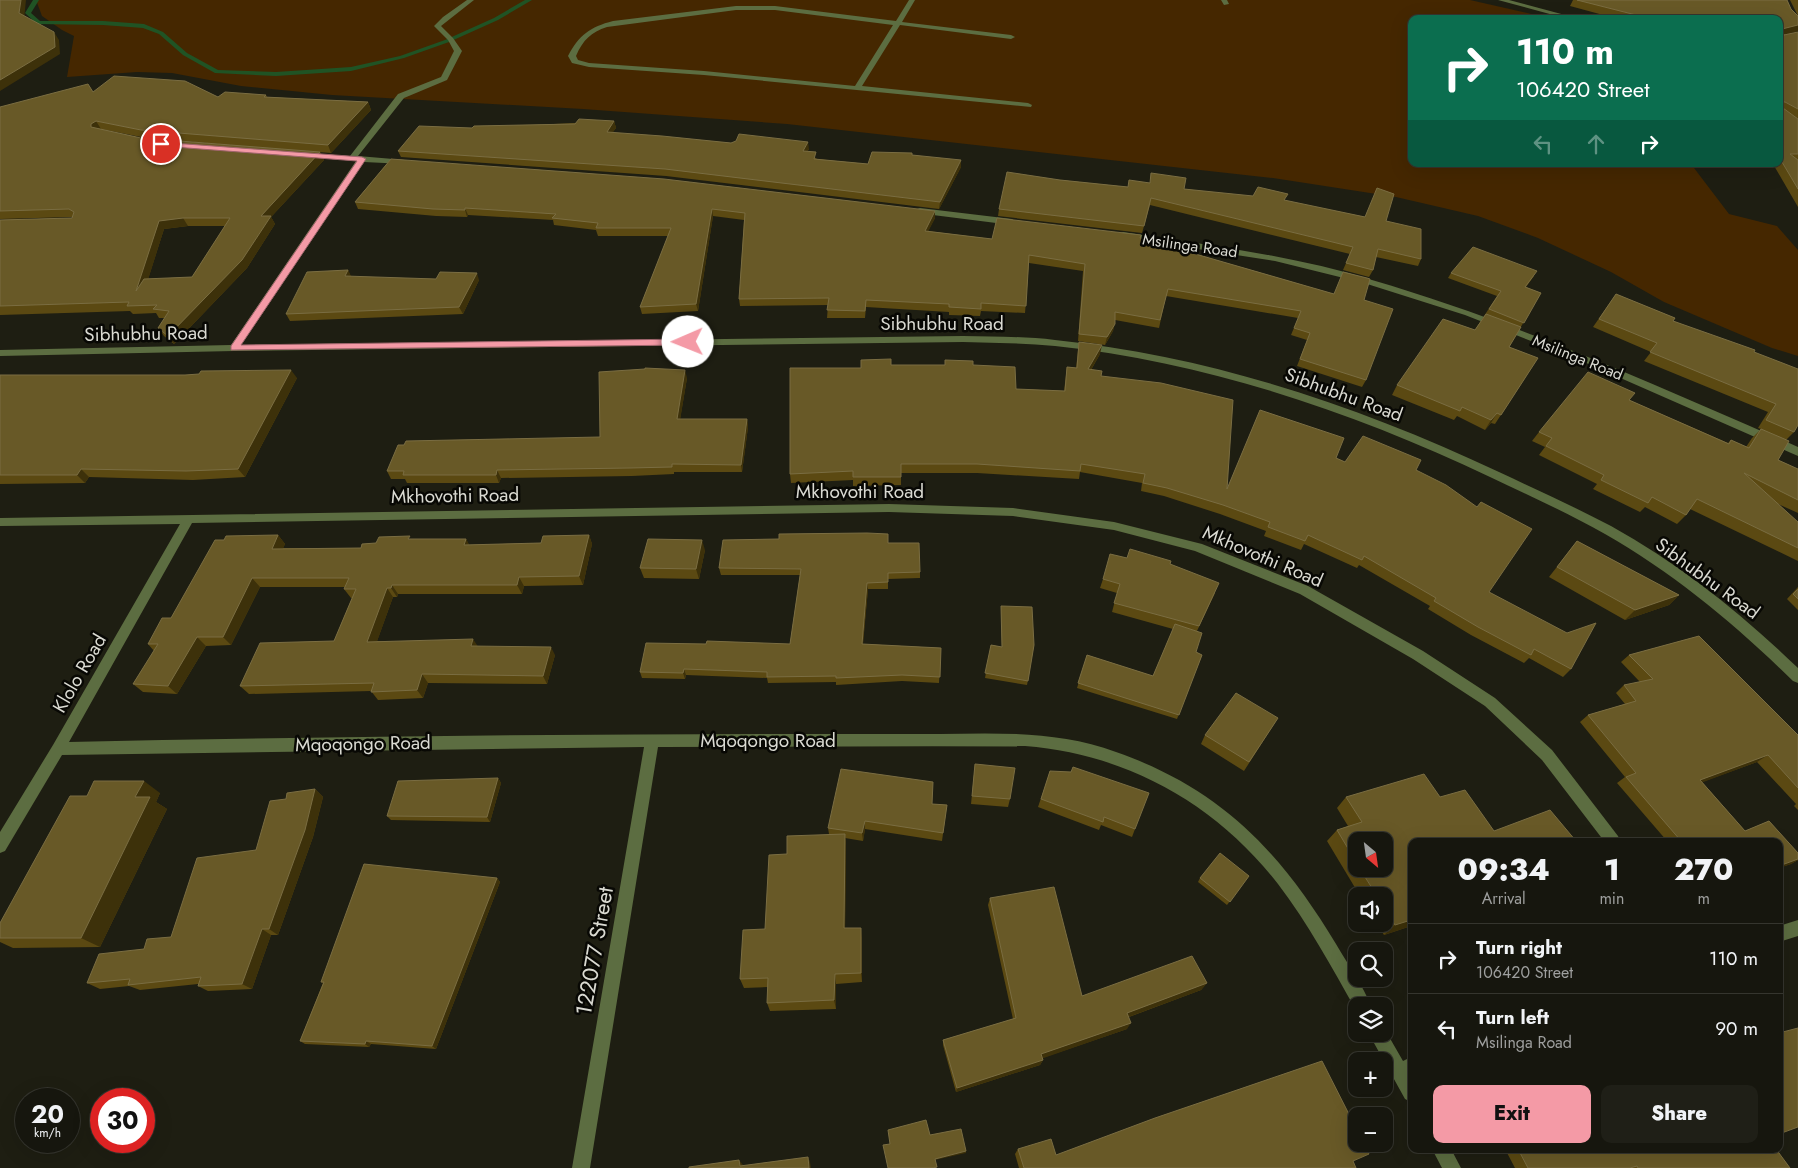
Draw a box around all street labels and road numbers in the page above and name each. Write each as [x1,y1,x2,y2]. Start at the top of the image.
street label: Msilinga Road [1141,227,1239,264]
street label: Sibhubhu Road [880,310,1004,337]
street label: Sibhubhu Road [84,319,208,348]
street label: Msilinga Road [1529,329,1627,386]
street label: Sibhubhu Road [1281,361,1407,428]
street label: Mkhovothi Road [796,478,924,505]
street label: Mkhovothi Road [391,481,519,510]
street label: Mkhovothi Road [1198,519,1327,594]
street label: Sibhubhu Road [1650,531,1766,626]
street label: Klolo Road [46,629,113,718]
street label: Mqoqongo Road [700,727,836,754]
street label: Mqoqongo Road [295,729,431,758]
street label: 122077 Street [567,883,621,1018]

